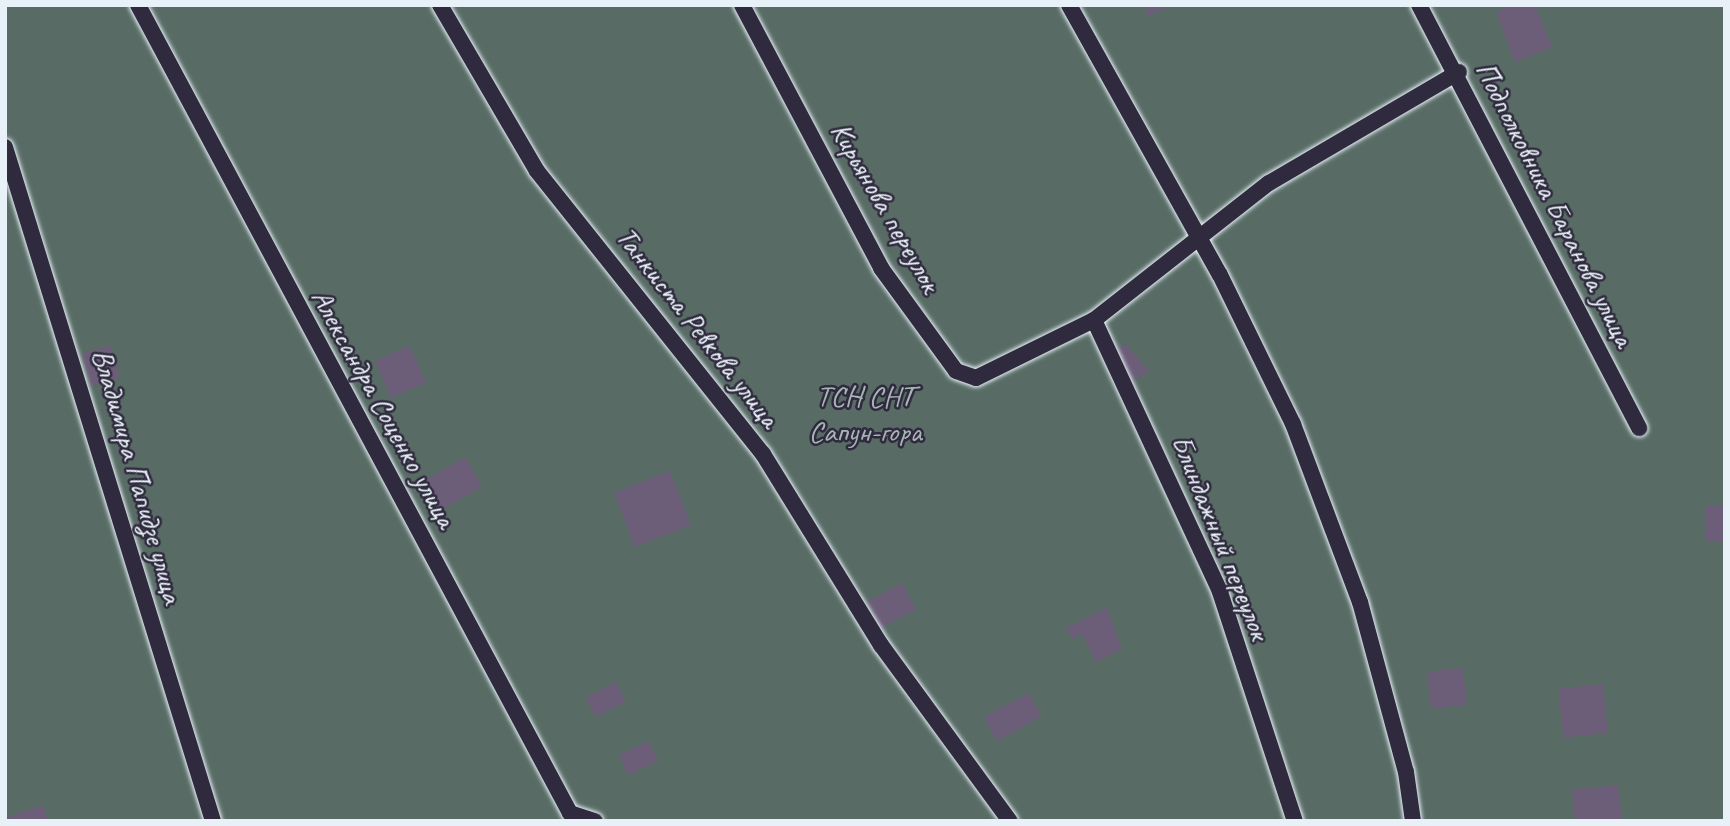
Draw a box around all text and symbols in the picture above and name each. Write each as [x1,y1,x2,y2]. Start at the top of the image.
street label: Подполковника Баранова улица [1467,55,1643,353]
street label: Кирьянова переулок [823,116,949,298]
street label: Танкиста Ревкова улица [608,219,788,435]
street label: Александра Соценко улица [303,282,465,534]
street label: Владимира Папидзе улица [84,342,192,610]
park label: ТСН СНТ Сапун-гора [808,378,922,448]
street label: Блиндажный переулок [1164,429,1278,645]

